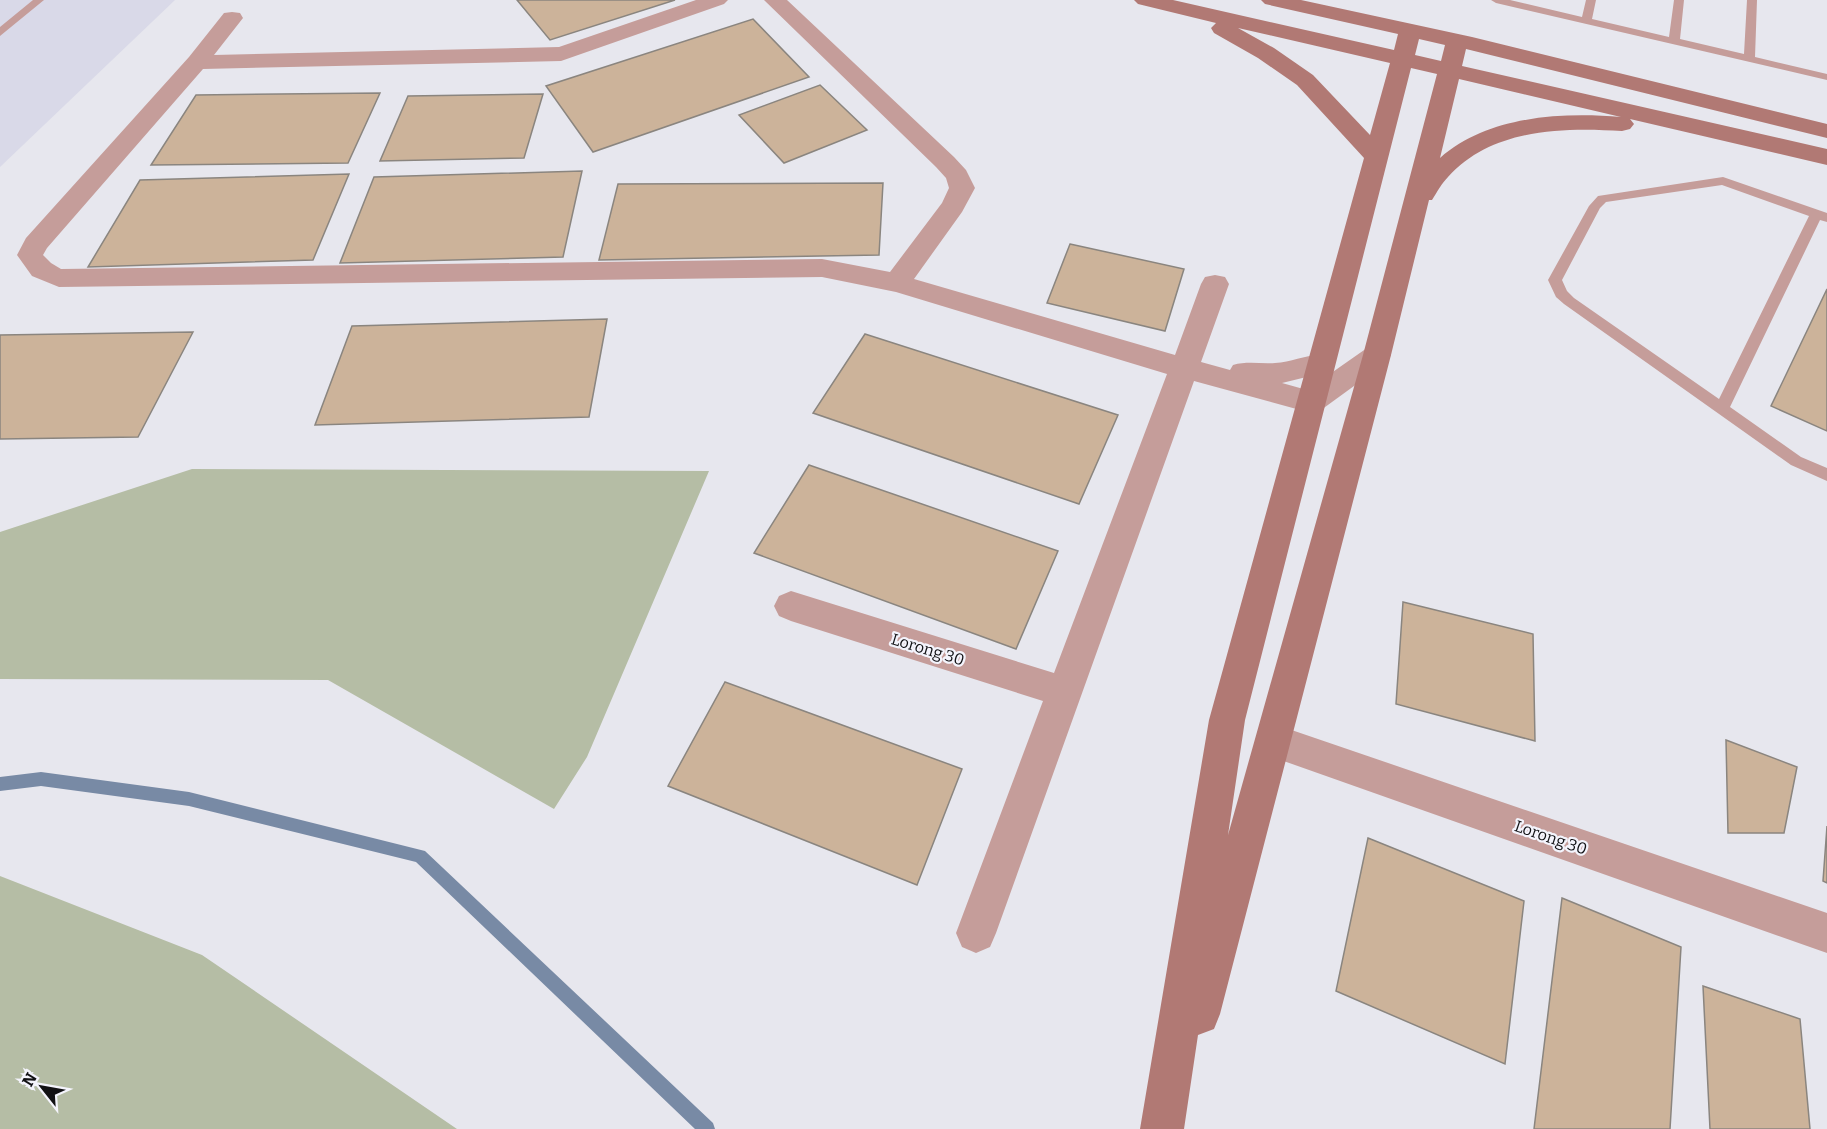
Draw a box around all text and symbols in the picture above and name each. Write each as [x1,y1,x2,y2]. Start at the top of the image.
street label: Lorong 30 [889,629,967,670]
street label: Lorong 30 [1512,816,1590,859]
north arrow [12,1057,72,1117]
text: N [18,1069,41,1090]

